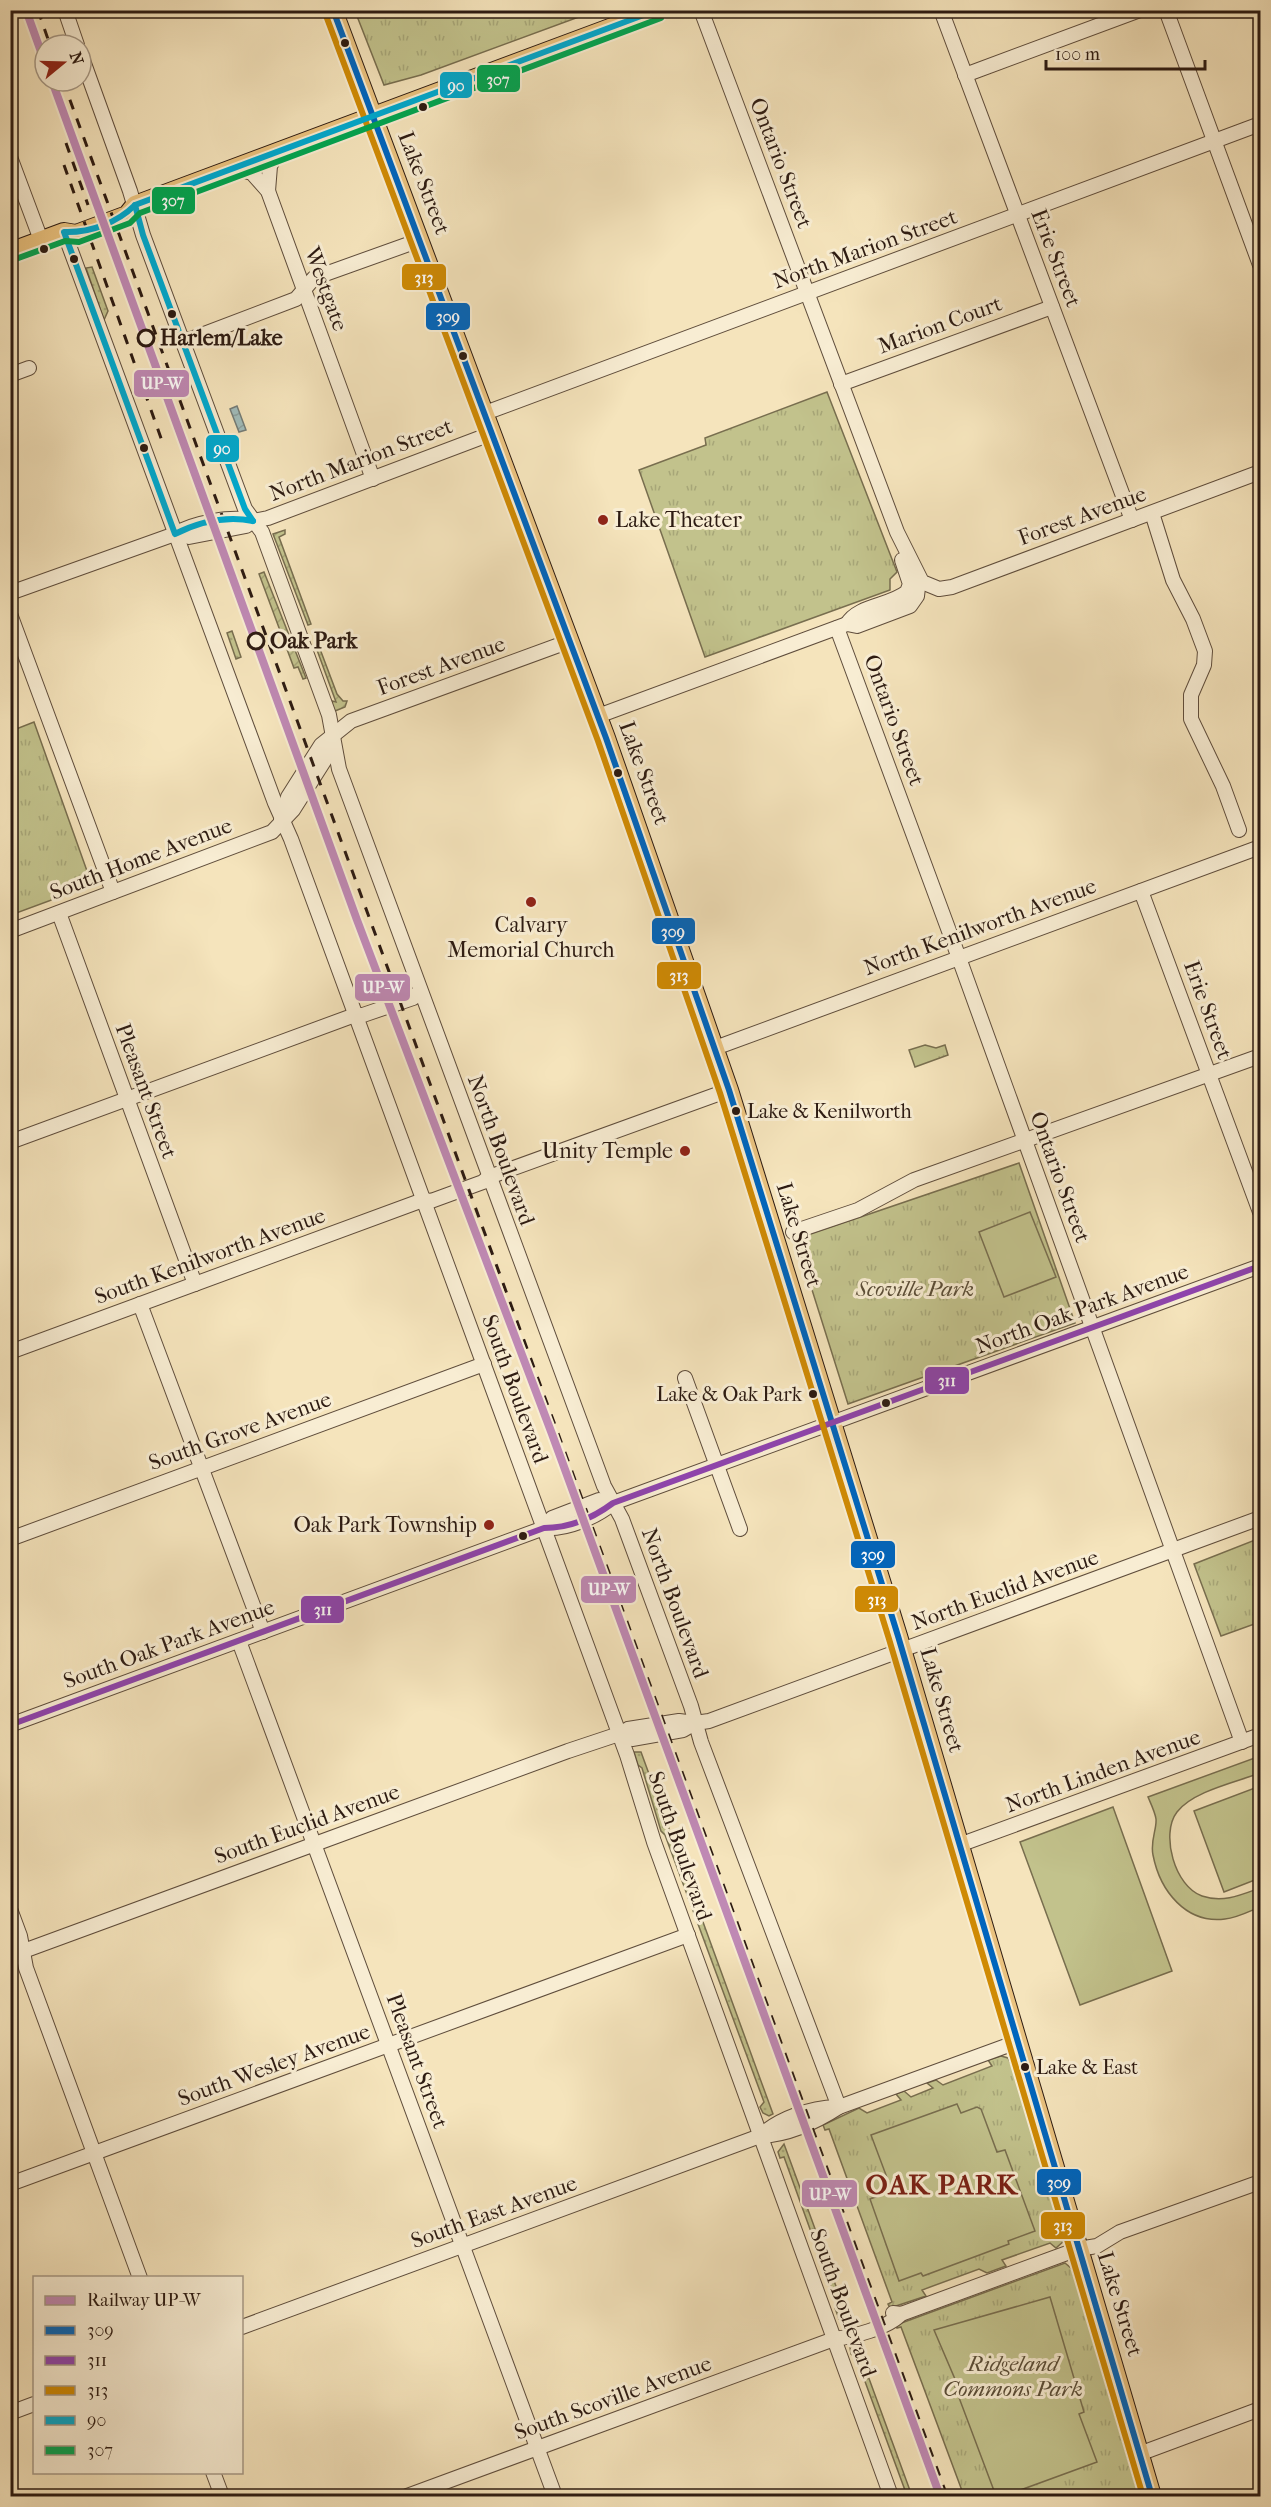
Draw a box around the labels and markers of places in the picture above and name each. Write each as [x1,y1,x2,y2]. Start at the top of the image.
unlabelled marker [339,37,351,49]
unlabelled marker [417,101,429,113]
unlabelled marker [38,243,50,255]
unlabelled marker [68,253,80,265]
unlabelled marker [166,308,178,320]
place label: Harlem/Lake [160,325,283,351]
marker: Harlem/Lake [137,329,155,347]
unlabelled marker [457,350,469,362]
unlabelled marker [138,442,150,454]
place label: Lake Theater [615,507,742,533]
marker: Lake Theater [596,513,610,527]
place label: Oak Park [270,628,358,654]
marker: Oak Park [247,632,265,650]
unlabelled marker [612,767,624,779]
marker: Calvary Memorial Church [524,895,538,909]
place label: Calvary Memorial Church [447,912,615,963]
place label: Lake & Kenilworth [747,1100,912,1123]
marker: Lake & Kenilworth [730,1105,742,1117]
place label: Unity Temple [542,1138,673,1164]
marker: Unity Temple [678,1144,692,1158]
place label: Lake & Oak Park [656,1383,803,1406]
marker: Lake & Oak Park [807,1388,819,1400]
unlabelled marker [880,1397,892,1409]
place label: Oak Park Township [293,1512,477,1538]
marker: Oak Park Township [482,1518,496,1532]
unlabelled marker [517,1530,529,1542]
place label: Lake & East [1036,2056,1138,2079]
marker: Lake & East [1019,2061,1031,2073]

